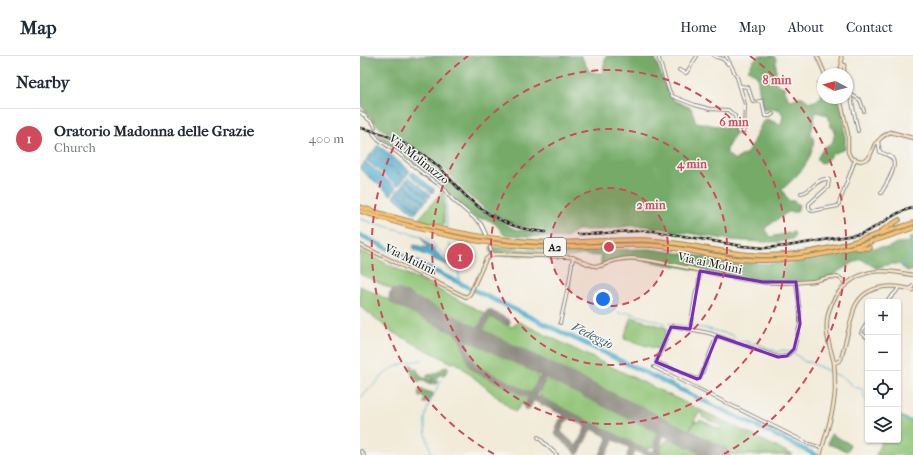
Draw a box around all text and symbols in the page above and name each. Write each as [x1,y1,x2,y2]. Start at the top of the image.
text: Map [20,17,56,39]
text: Home [680,19,717,36]
text: Map [739,19,766,36]
text: About [788,19,824,36]
text: Contact [846,19,893,36]
north arrow [817,68,853,104]
text: Nearby [16,72,70,92]
text: 8 min [762,73,793,87]
text: 6 min [719,115,750,129]
text: Oratorio Madonna delle Grazie [54,122,254,140]
text: 1 [27,131,31,146]
text: 400 m [308,131,344,146]
street label: Via Molinazzo [385,131,452,187]
text: Church [54,140,96,155]
text: 4 min [676,157,708,172]
text: 2 min [636,198,667,212]
road number: A2 [544,238,566,256]
street label: Via Mulini [382,240,438,277]
centre of rings [602,240,616,254]
pin: 1 [447,241,473,271]
street label: Via ai Molini [676,249,744,277]
your location [593,289,613,309]
map controls [865,299,901,443]
button: + [865,299,901,335]
water label: Vedeggio [569,319,617,352]
button: − [865,335,901,371]
button: locate [865,371,901,407]
button: layers [865,407,901,443]

